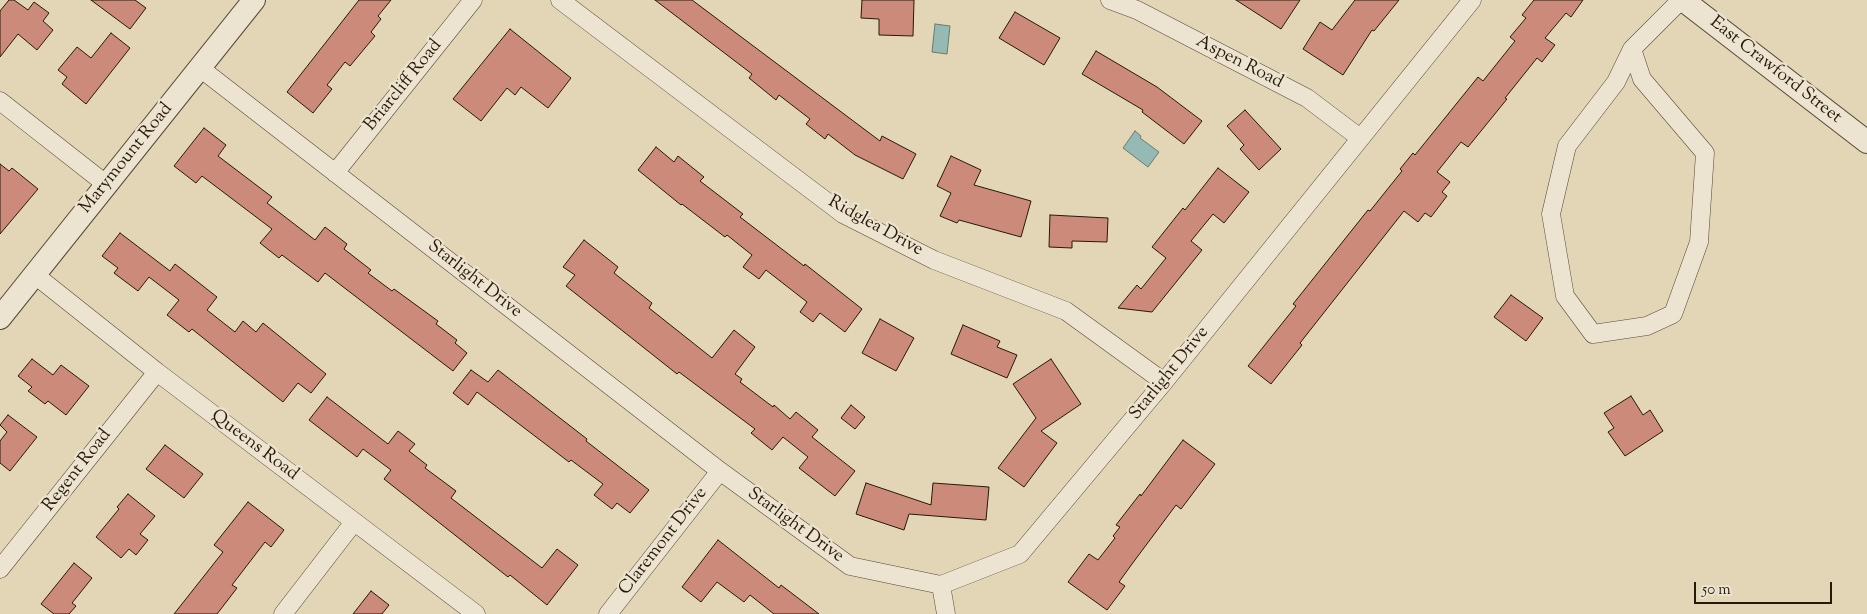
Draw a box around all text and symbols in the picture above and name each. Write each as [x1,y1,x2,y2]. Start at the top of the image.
street label: East Crawford Street [1705,13,1845,129]
street label: Aspen Road [1192,32,1286,94]
street label: Briarcliff Road [361,36,447,136]
street label: Marymount Road [76,99,178,219]
street label: Ridglea Drive [824,192,926,262]
street label: Starlight Drive [422,236,526,324]
street label: Starlight Drive [1126,323,1214,425]
street label: Queens Road [206,406,302,486]
street label: Regent Road [39,425,117,517]
street label: Claremont Drive [615,484,713,600]
street label: Starlight Drive [742,484,848,568]
scale bar [1697,572,1834,604]
text: 50 m [1702,580,1731,601]

